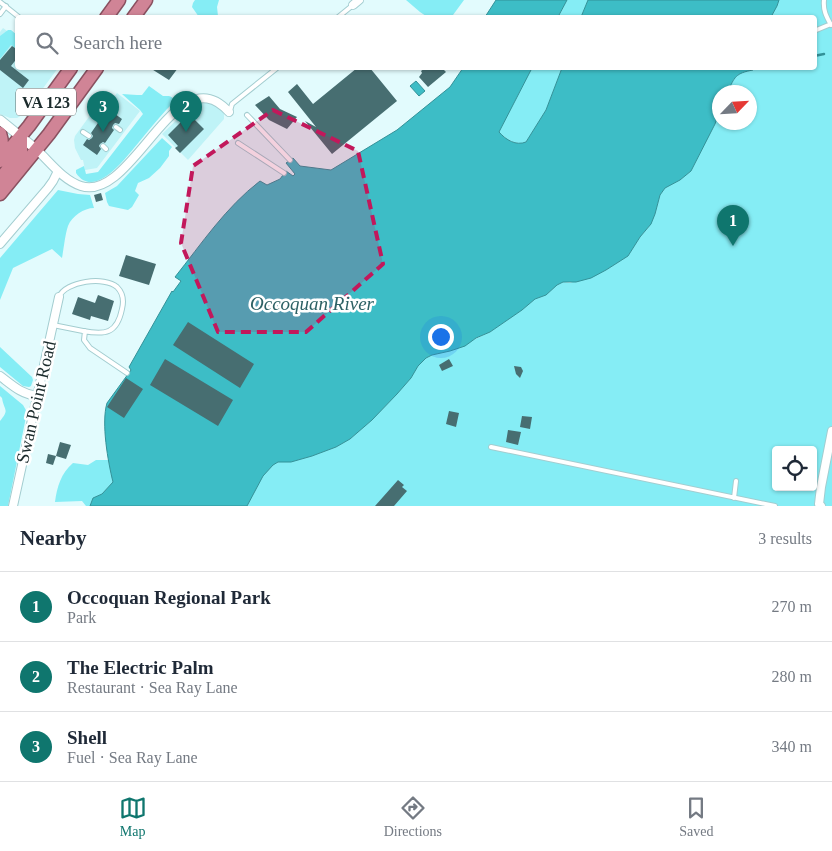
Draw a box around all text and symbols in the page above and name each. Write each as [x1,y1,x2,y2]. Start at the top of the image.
search box [15,15,817,70]
icon: search [33,29,61,57]
text: Search here [73,32,162,53]
north arrow [712,85,757,130]
road number: VA 123 [16,88,76,115]
pin: 3 [87,91,119,132]
pin: 2 [170,91,202,132]
pin: 1 [717,205,749,246]
water label: Occoquan River [250,293,375,314]
your location [428,324,454,350]
street label: Swan Point Road [12,339,60,465]
map controls [772,446,817,491]
button: locate [772,446,817,491]
text: Nearby [20,526,87,550]
text: 3 results [758,530,812,547]
text: Occoquan Regional Park [67,587,271,608]
text: 1 [32,598,40,615]
text: 270 m [772,598,812,615]
text: Park [67,609,96,626]
text: The Electric Palm [67,657,214,678]
text: 2 [32,668,40,685]
text: 280 m [772,668,812,685]
text: Restaurant · Sea Ray Lane [67,679,238,696]
text: Shell [67,727,107,748]
text: 3 [32,738,40,755]
text: 340 m [772,738,812,755]
text: Fuel · Sea Ray Lane [67,749,198,766]
tab: Map [119,794,147,840]
tab: Directions [384,794,442,840]
tab: Saved [679,794,713,840]

